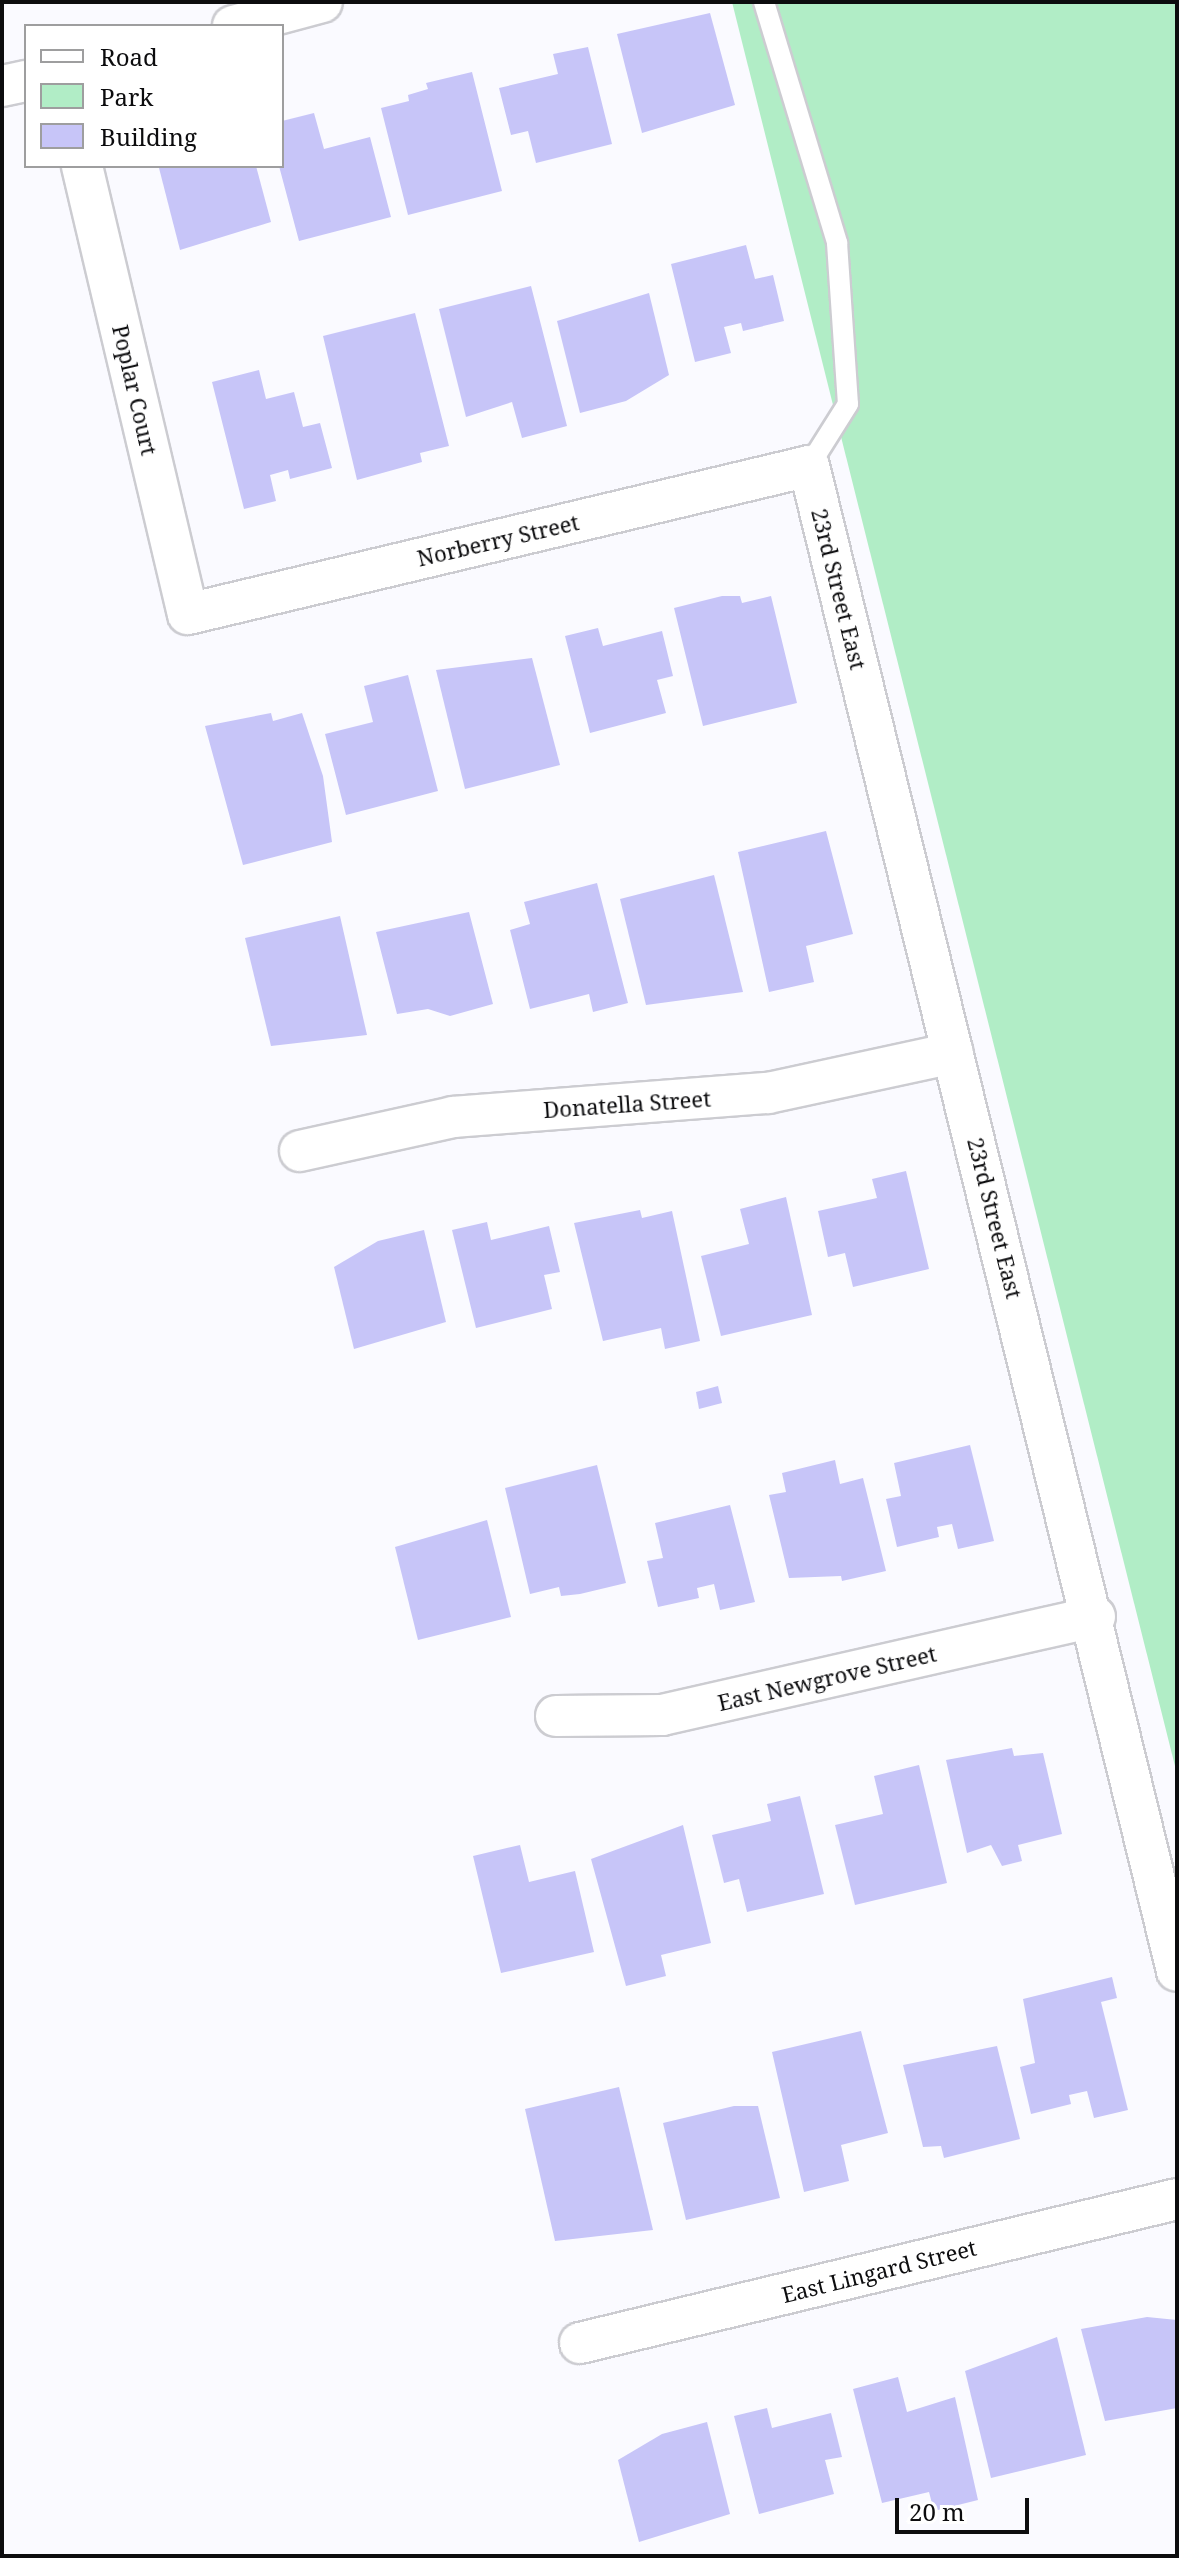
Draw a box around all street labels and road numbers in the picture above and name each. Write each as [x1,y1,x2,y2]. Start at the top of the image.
street label: Poplar Court [107,322,163,458]
street label: 23rd Street East [806,506,872,672]
street label: Norberry Street [414,509,582,571]
street label: Donatella Street [542,1085,712,1123]
street label: 23rd Street East [962,1135,1028,1301]
street label: East Newgrove Street [715,1640,939,1716]
street label: East Lingard Street [779,2234,979,2308]

